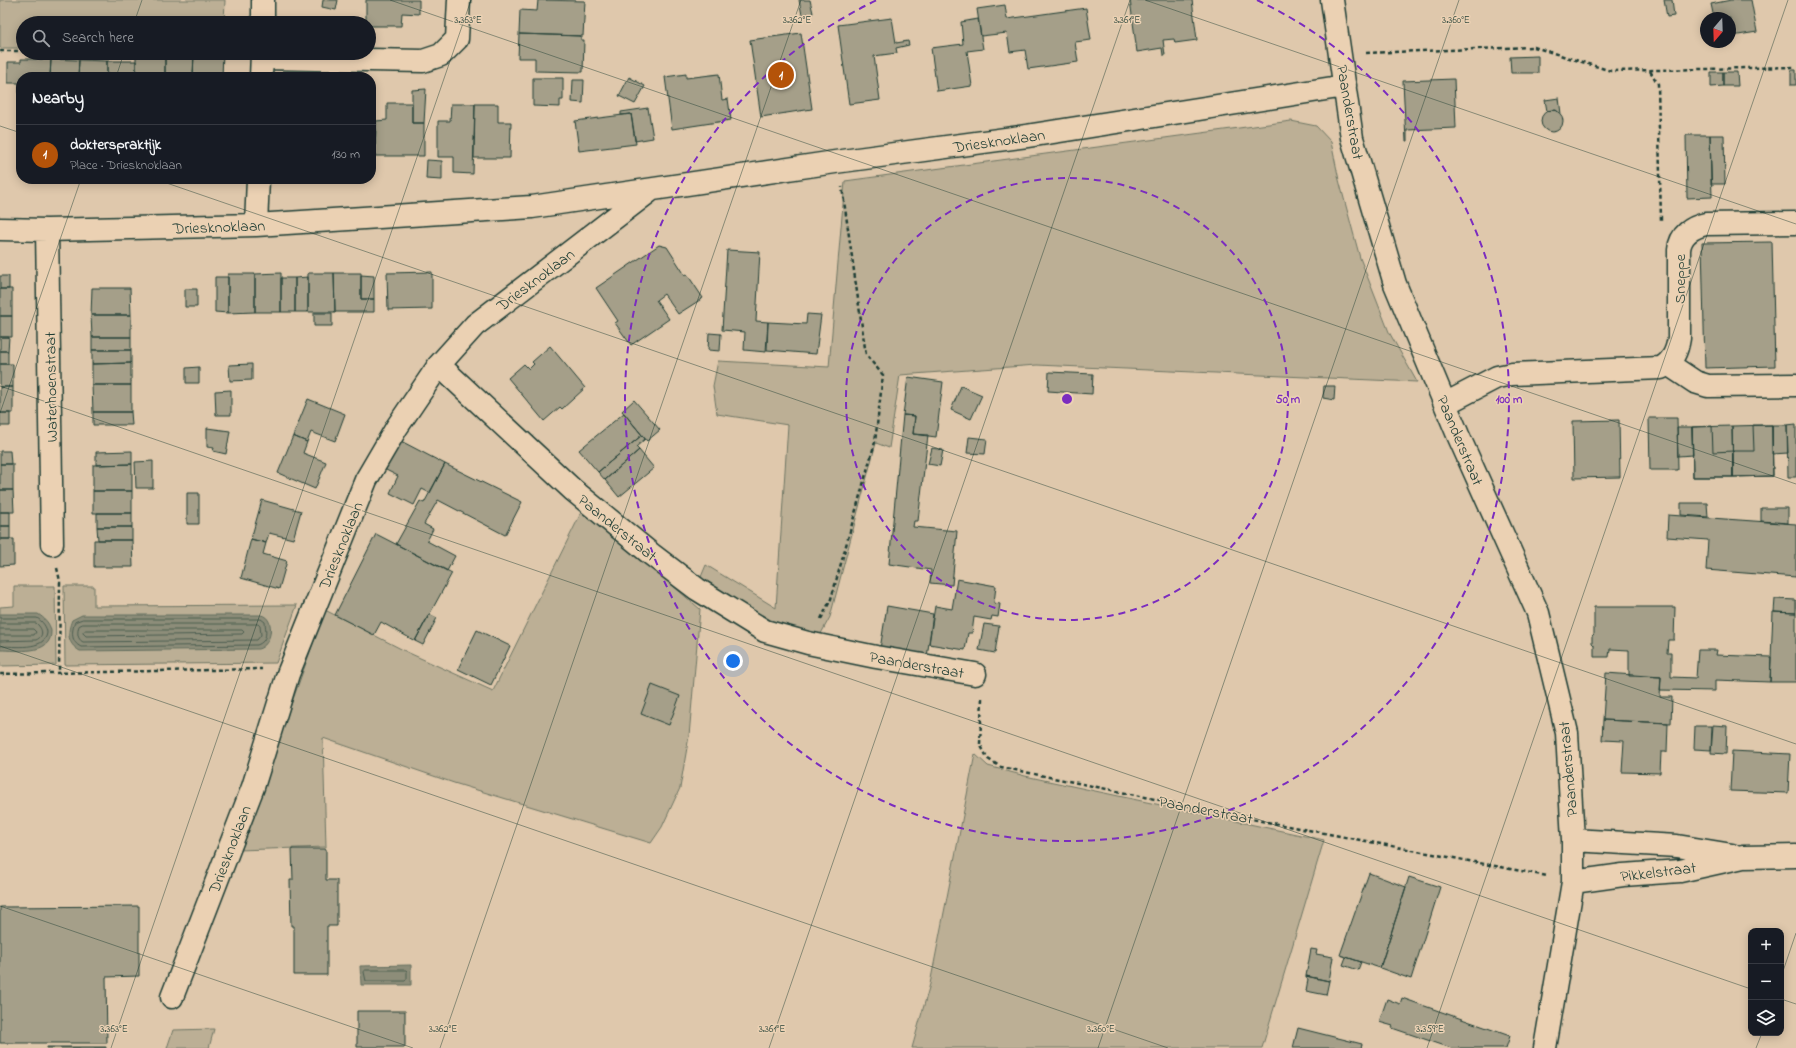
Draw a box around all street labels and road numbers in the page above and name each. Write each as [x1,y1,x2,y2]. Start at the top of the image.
street label: Paanderstraat [1329,63,1369,162]
street label: Driesknoklaan [951,124,1047,160]
street label: Driesknoklaan [171,214,266,242]
street label: Driesknoklaan [491,243,580,319]
street label: Sneppe [1669,253,1693,304]
street label: Waterhoenstraat [39,331,65,442]
street label: Paanderstraat [1429,392,1489,490]
street label: Paanderstraat [572,489,662,568]
street label: Driesknoklaan [313,498,370,594]
street label: Paanderstraat [867,646,966,686]
street label: Paanderstraat [1553,719,1585,818]
street label: Paanderstraat [1156,790,1256,832]
street label: Driesknoklaan [203,802,259,898]
street label: Pikkelstraat [1619,856,1698,890]

